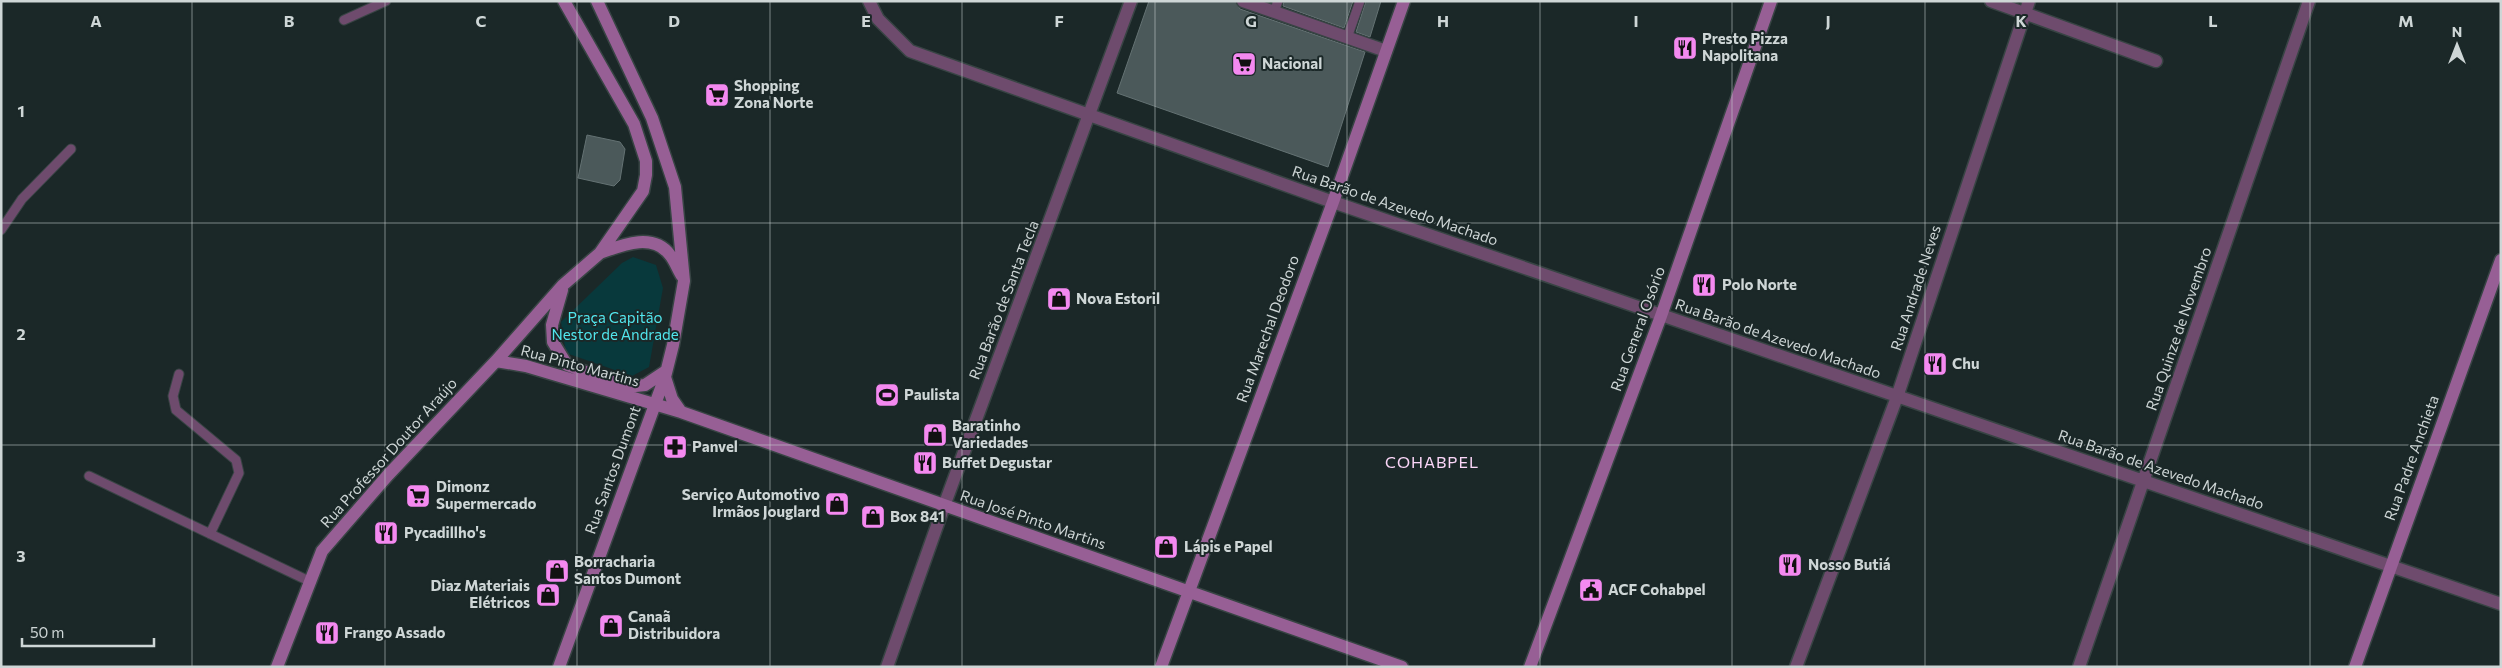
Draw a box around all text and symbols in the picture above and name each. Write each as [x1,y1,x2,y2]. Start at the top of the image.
text: A [90,11,102,30]
text: B [284,11,295,30]
text: C [476,11,487,30]
text: D [668,11,680,30]
text: E [861,11,871,30]
text: F [1054,11,1064,30]
text: G [1245,11,1257,30]
text: H [1437,11,1449,30]
text: I [1633,11,1639,30]
text: J [1825,11,1831,30]
text: K [2015,11,2027,30]
text: L [2208,11,2218,30]
text: M [2398,11,2414,30]
north arrow [2432,20,2482,70]
text: N [2452,23,2462,40]
place label: Presto Pizza Napolitana [1702,29,1788,64]
restaurant icon: Presto Pizza Napolitana [1672,35,1698,61]
supermarket icon: Nacional [1231,51,1257,77]
place label: Nacional [1262,54,1322,72]
place label: Shopping Zona Norte [734,76,813,111]
supermarket icon: Shopping Zona Norte [704,82,730,108]
text: 1 [17,101,25,120]
street label: Rua Barão de Azevedo Machado [1290,161,1501,249]
street label: Rua Barão de Santa Tecla [964,218,1042,382]
street label: Rua Andrade Neves [1886,222,1944,353]
street label: Rua Quinze de Novembro [2142,244,2215,413]
street label: Rua Marechal Deodoro [1232,252,1302,405]
street label: Rua General Osório [1606,264,1668,394]
restaurant icon: Polo Norte [1691,272,1717,298]
place label: Polo Norte [1722,275,1797,293]
shop icon: Nova Estoril [1046,286,1072,312]
place label: Nova Estoril [1076,289,1160,307]
street label: Rua Barão de Azevedo Machado [1673,294,1884,382]
park label: Praça Capitão Nestor de Andrade [551,308,679,343]
text: 2 [16,324,26,343]
street label: Rua Pinto Martins [519,341,642,390]
restaurant icon: Chu [1922,351,1948,377]
place label: Chu [1952,354,1980,372]
street label: Rua Professor Doutor Araújo [316,374,460,531]
sports icon: Paulista [874,382,900,408]
place label: Paulista [904,385,960,403]
street label: Rua Padre Anchieta [2380,393,2442,523]
street label: Rua Santos Dumont [581,403,644,536]
place label: Baratinho Variedades [952,416,1028,451]
shop icon: Baratinho Variedades [922,422,948,448]
street label: Rua Barão de Azevedo Machado [2056,425,2267,513]
pharmacy icon: Panvel [662,434,688,460]
place label: Panvel [692,437,738,455]
restaurant icon: Buffet Degustar [912,450,938,476]
district label: COHABPEL [1385,452,1479,471]
place label: Buffet Degustar [942,453,1052,471]
place label: Dimonz Supermercado [436,477,536,512]
supermarket icon: Dimonz Supermercado [405,483,431,509]
place label: Serviço Automotivo Irmãos Jouglard [682,485,820,520]
street label: Rua José Pinto Martins [958,486,1109,553]
shop icon: Serviço Automotivo Irmãos Jouglard [824,491,850,517]
shop icon: Box 841 [860,504,886,530]
place label: Box 841 [890,507,945,525]
restaurant icon: Pycadillho's [373,520,399,546]
place label: Pycadillho's [404,523,486,541]
shop icon: Lápis e Papel [1153,534,1179,560]
place label: Lápis e Papel [1184,537,1273,555]
text: 3 [16,546,26,565]
place label: Borracharia Santos Dumont [574,552,681,587]
restaurant icon: Nosso Butiá [1777,552,1803,578]
place label: Nosso Butiá [1808,555,1891,573]
shop icon: Borracharia Santos Dumont [544,558,570,584]
place label: Diaz Materiais Elétricos [430,576,530,611]
public building icon: ACF Cohabpel [1578,577,1604,603]
place label: ACF Cohabpel [1608,580,1706,598]
shop icon: Diaz Materiais Elétricos [535,582,561,608]
place label: Canaã Distribuidora [628,607,720,642]
shop icon: Canaã Distribuidora [598,613,624,639]
scale bar [22,616,155,648]
restaurant icon: Frango Assado [314,620,340,646]
text: 50 m [30,623,64,641]
place label: Frango Assado [344,623,445,641]

